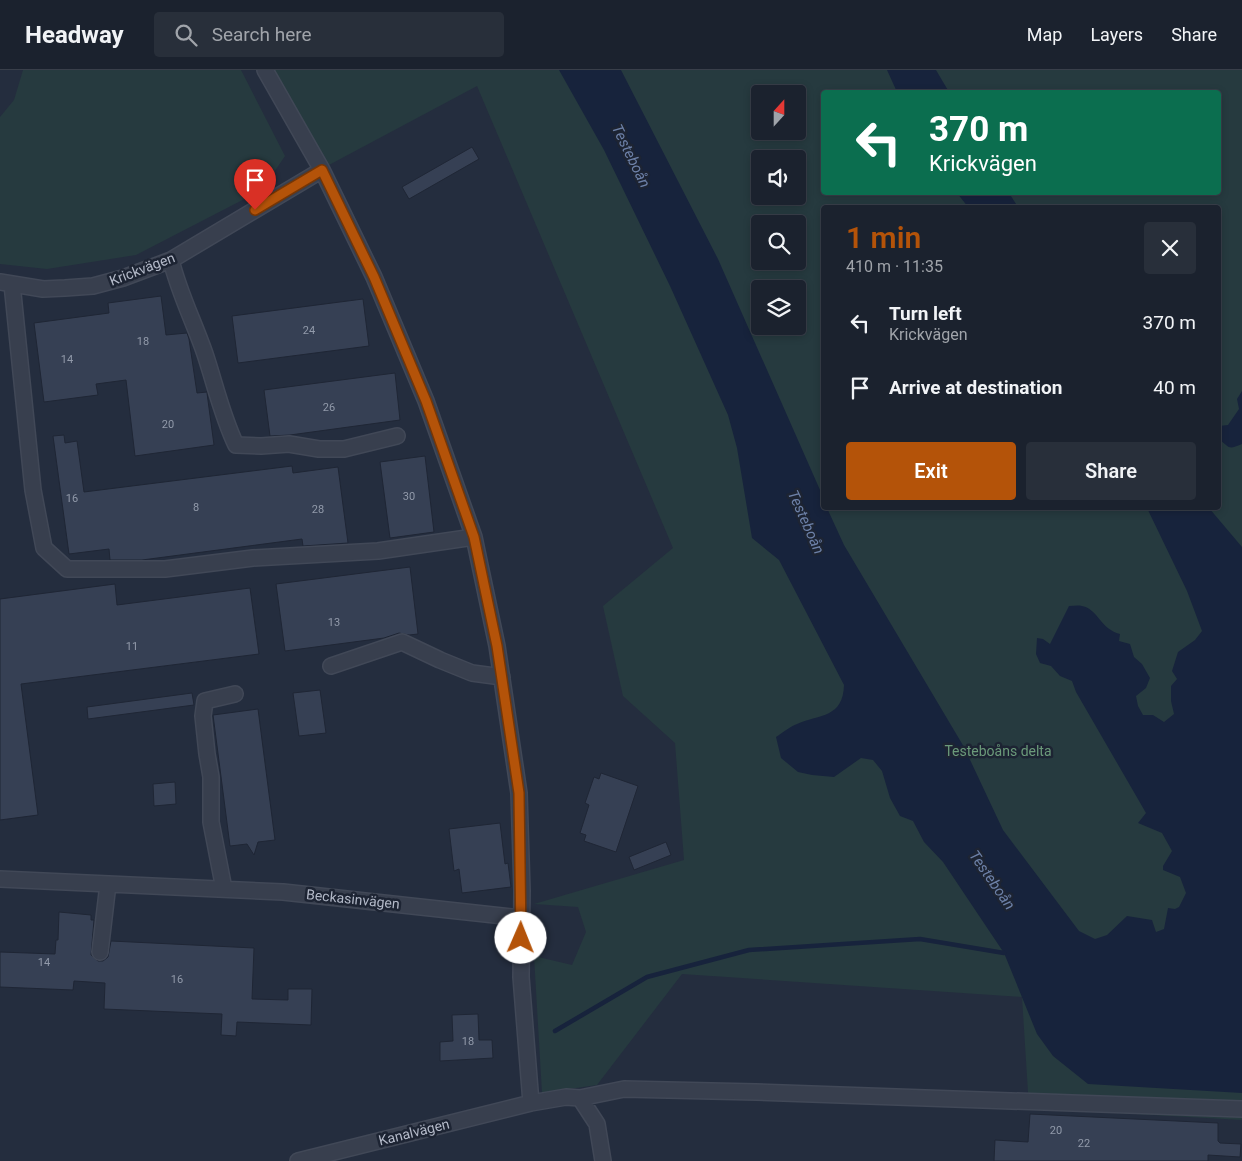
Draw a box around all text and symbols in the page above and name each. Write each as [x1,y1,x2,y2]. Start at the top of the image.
search box [154,12,504,57]
text: Headway [25,21,124,49]
icon: search [172,21,200,49]
text: Search here [212,23,312,46]
text: Map [1027,24,1062,45]
text: Layers [1090,24,1143,45]
text: Share [1171,24,1217,45]
north arrow [751,85,806,140]
map controls [751,85,806,335]
text: 370 m [929,109,1028,150]
icon: left [846,110,911,175]
water label: Testeboån [608,121,654,191]
button: sound [751,150,806,205]
text: Krickvägen [929,151,1037,176]
pin [234,159,276,210]
icon: arrive [241,166,269,194]
button: search [751,215,806,270]
text: 1 min [846,220,921,255]
button: close [1144,222,1196,274]
street label: Krickvägen [107,249,177,289]
text: 410 m · 11:35 [846,257,943,276]
button: layers [751,280,806,335]
text: Turn left [889,302,962,325]
icon: left [846,309,874,337]
text: 370 m [1143,311,1196,334]
house number: 24 [303,324,315,337]
text: Krickvägen [889,325,967,344]
house number: 18 [137,335,149,348]
house number: 14 [61,353,73,366]
icon: arrive [846,374,874,402]
text: Arrive at destination [889,376,1062,399]
text: 40 m [1153,376,1196,399]
house number: 26 [323,401,335,414]
house number: 20 [162,418,174,431]
button: Exit [846,442,1016,500]
button: Share [1026,442,1196,500]
water label: Testeboån [784,487,828,557]
house number: 30 [403,490,415,503]
house number: 16 [66,492,78,505]
house number: 8 [193,501,199,514]
house number: 28 [312,503,324,516]
house number: 13 [328,616,340,629]
house number: 11 [126,640,138,653]
park label: Testeboåns delta [944,743,1052,759]
water label: Testeboån [965,847,1019,913]
street label: Beckasinvägen [305,886,401,912]
position arrow [494,911,546,963]
house number: 14 [38,956,50,969]
house number: 16 [171,973,183,986]
house number: 18 [462,1035,474,1048]
street label: Kanalvägen [377,1115,451,1149]
house number: 20 [1050,1124,1062,1137]
house number: 22 [1078,1137,1090,1150]

